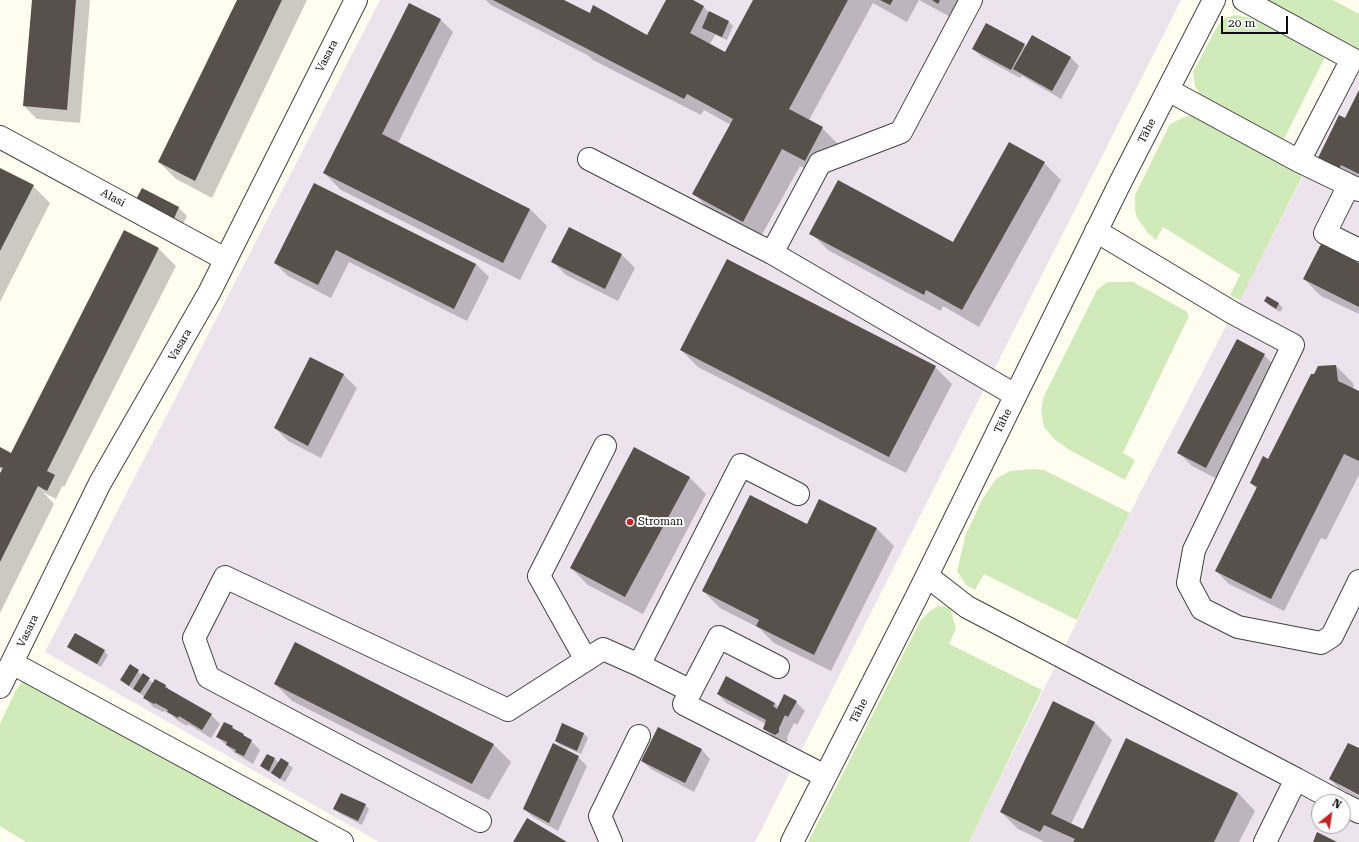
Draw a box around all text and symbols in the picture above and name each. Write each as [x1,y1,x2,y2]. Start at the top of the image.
scale bar [1223,8,1290,34]
text: 20 m [1228,16,1255,30]
street label: Vasara [313,38,341,74]
street label: Tähe [1135,116,1159,146]
street label: Alasi [98,186,128,210]
street label: Vasara [166,327,194,363]
street label: Tähe [991,406,1015,436]
place label: Stroman [638,515,683,529]
marker: Stroman [625,517,635,527]
street label: Vasara [15,613,41,649]
street label: Tähe [847,696,871,726]
north arrow [1311,794,1351,834]
text: N [1330,796,1344,812]

